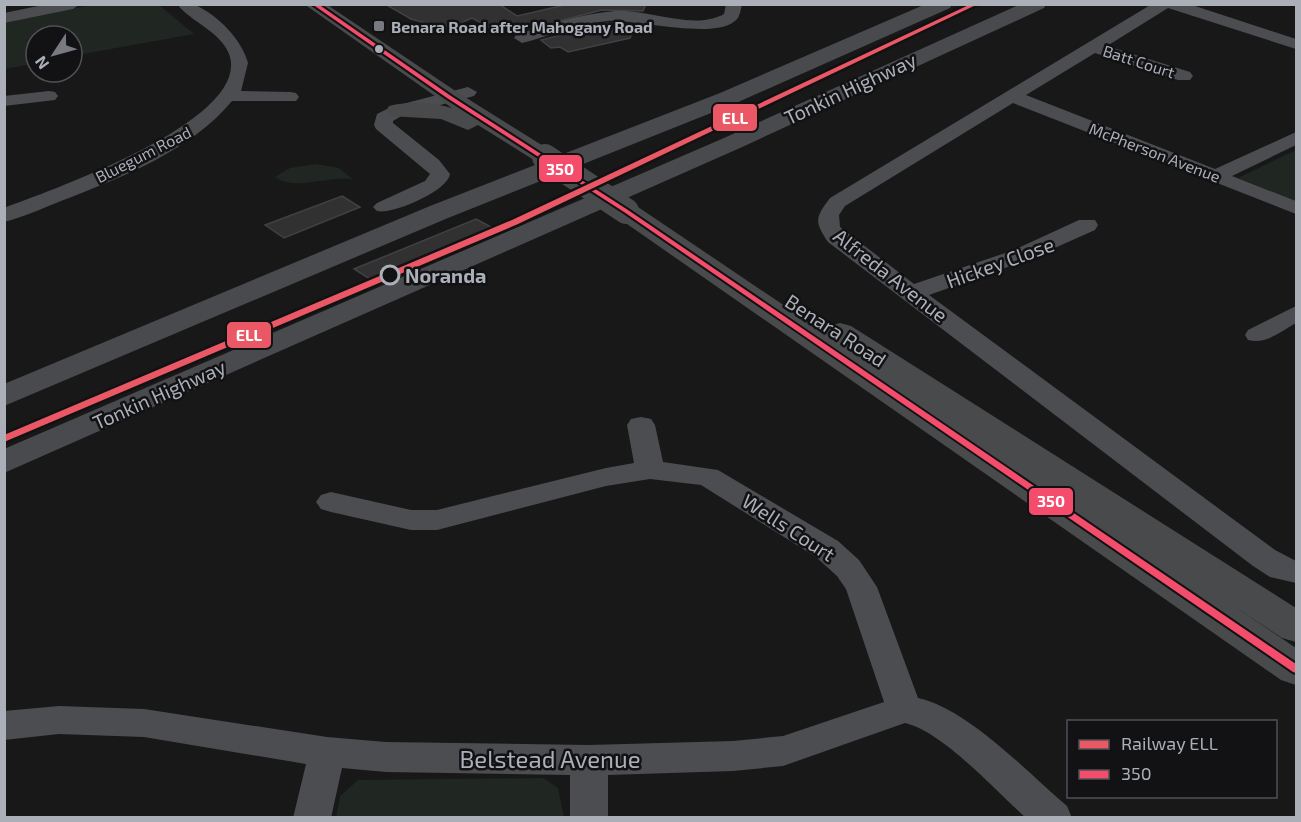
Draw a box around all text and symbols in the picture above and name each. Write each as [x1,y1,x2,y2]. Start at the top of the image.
place label: Benara Road after Mahogany Road [391,17,653,37]
marker: Benara Road after Mahogany Road [372,19,386,33]
north arrow [24,24,84,84]
street label: Batt Court [1101,40,1177,82]
unlabelled marker [373,43,385,55]
street label: Tonkin Highway [780,47,920,129]
text: N [30,53,53,73]
line badge: ELL [712,103,758,132]
text: ELL [722,108,749,127]
street label: McPherson Avenue [1087,118,1223,186]
street label: Bluegum Road [92,122,194,186]
line badge: 350 [538,154,583,183]
text: 350 [546,159,574,178]
street label: Alfreda Avenue [829,223,953,327]
street label: Hickey Close [943,231,1057,293]
place label: Noranda [405,263,486,287]
marker: Noranda [380,265,400,285]
street label: Benara Road [781,289,891,371]
line badge: ELL [226,321,272,349]
text: ELL [236,325,263,344]
street label: Tonkin Highway [89,354,229,434]
line badge: 350 [1028,487,1074,516]
street label: Wells Court [738,488,840,566]
text: 350 [1037,491,1065,510]
legend [1067,720,1277,798]
text: Railway ELL [1121,732,1218,754]
street label: Belstead Avenue [459,744,641,773]
text: 350 [1121,762,1152,784]

